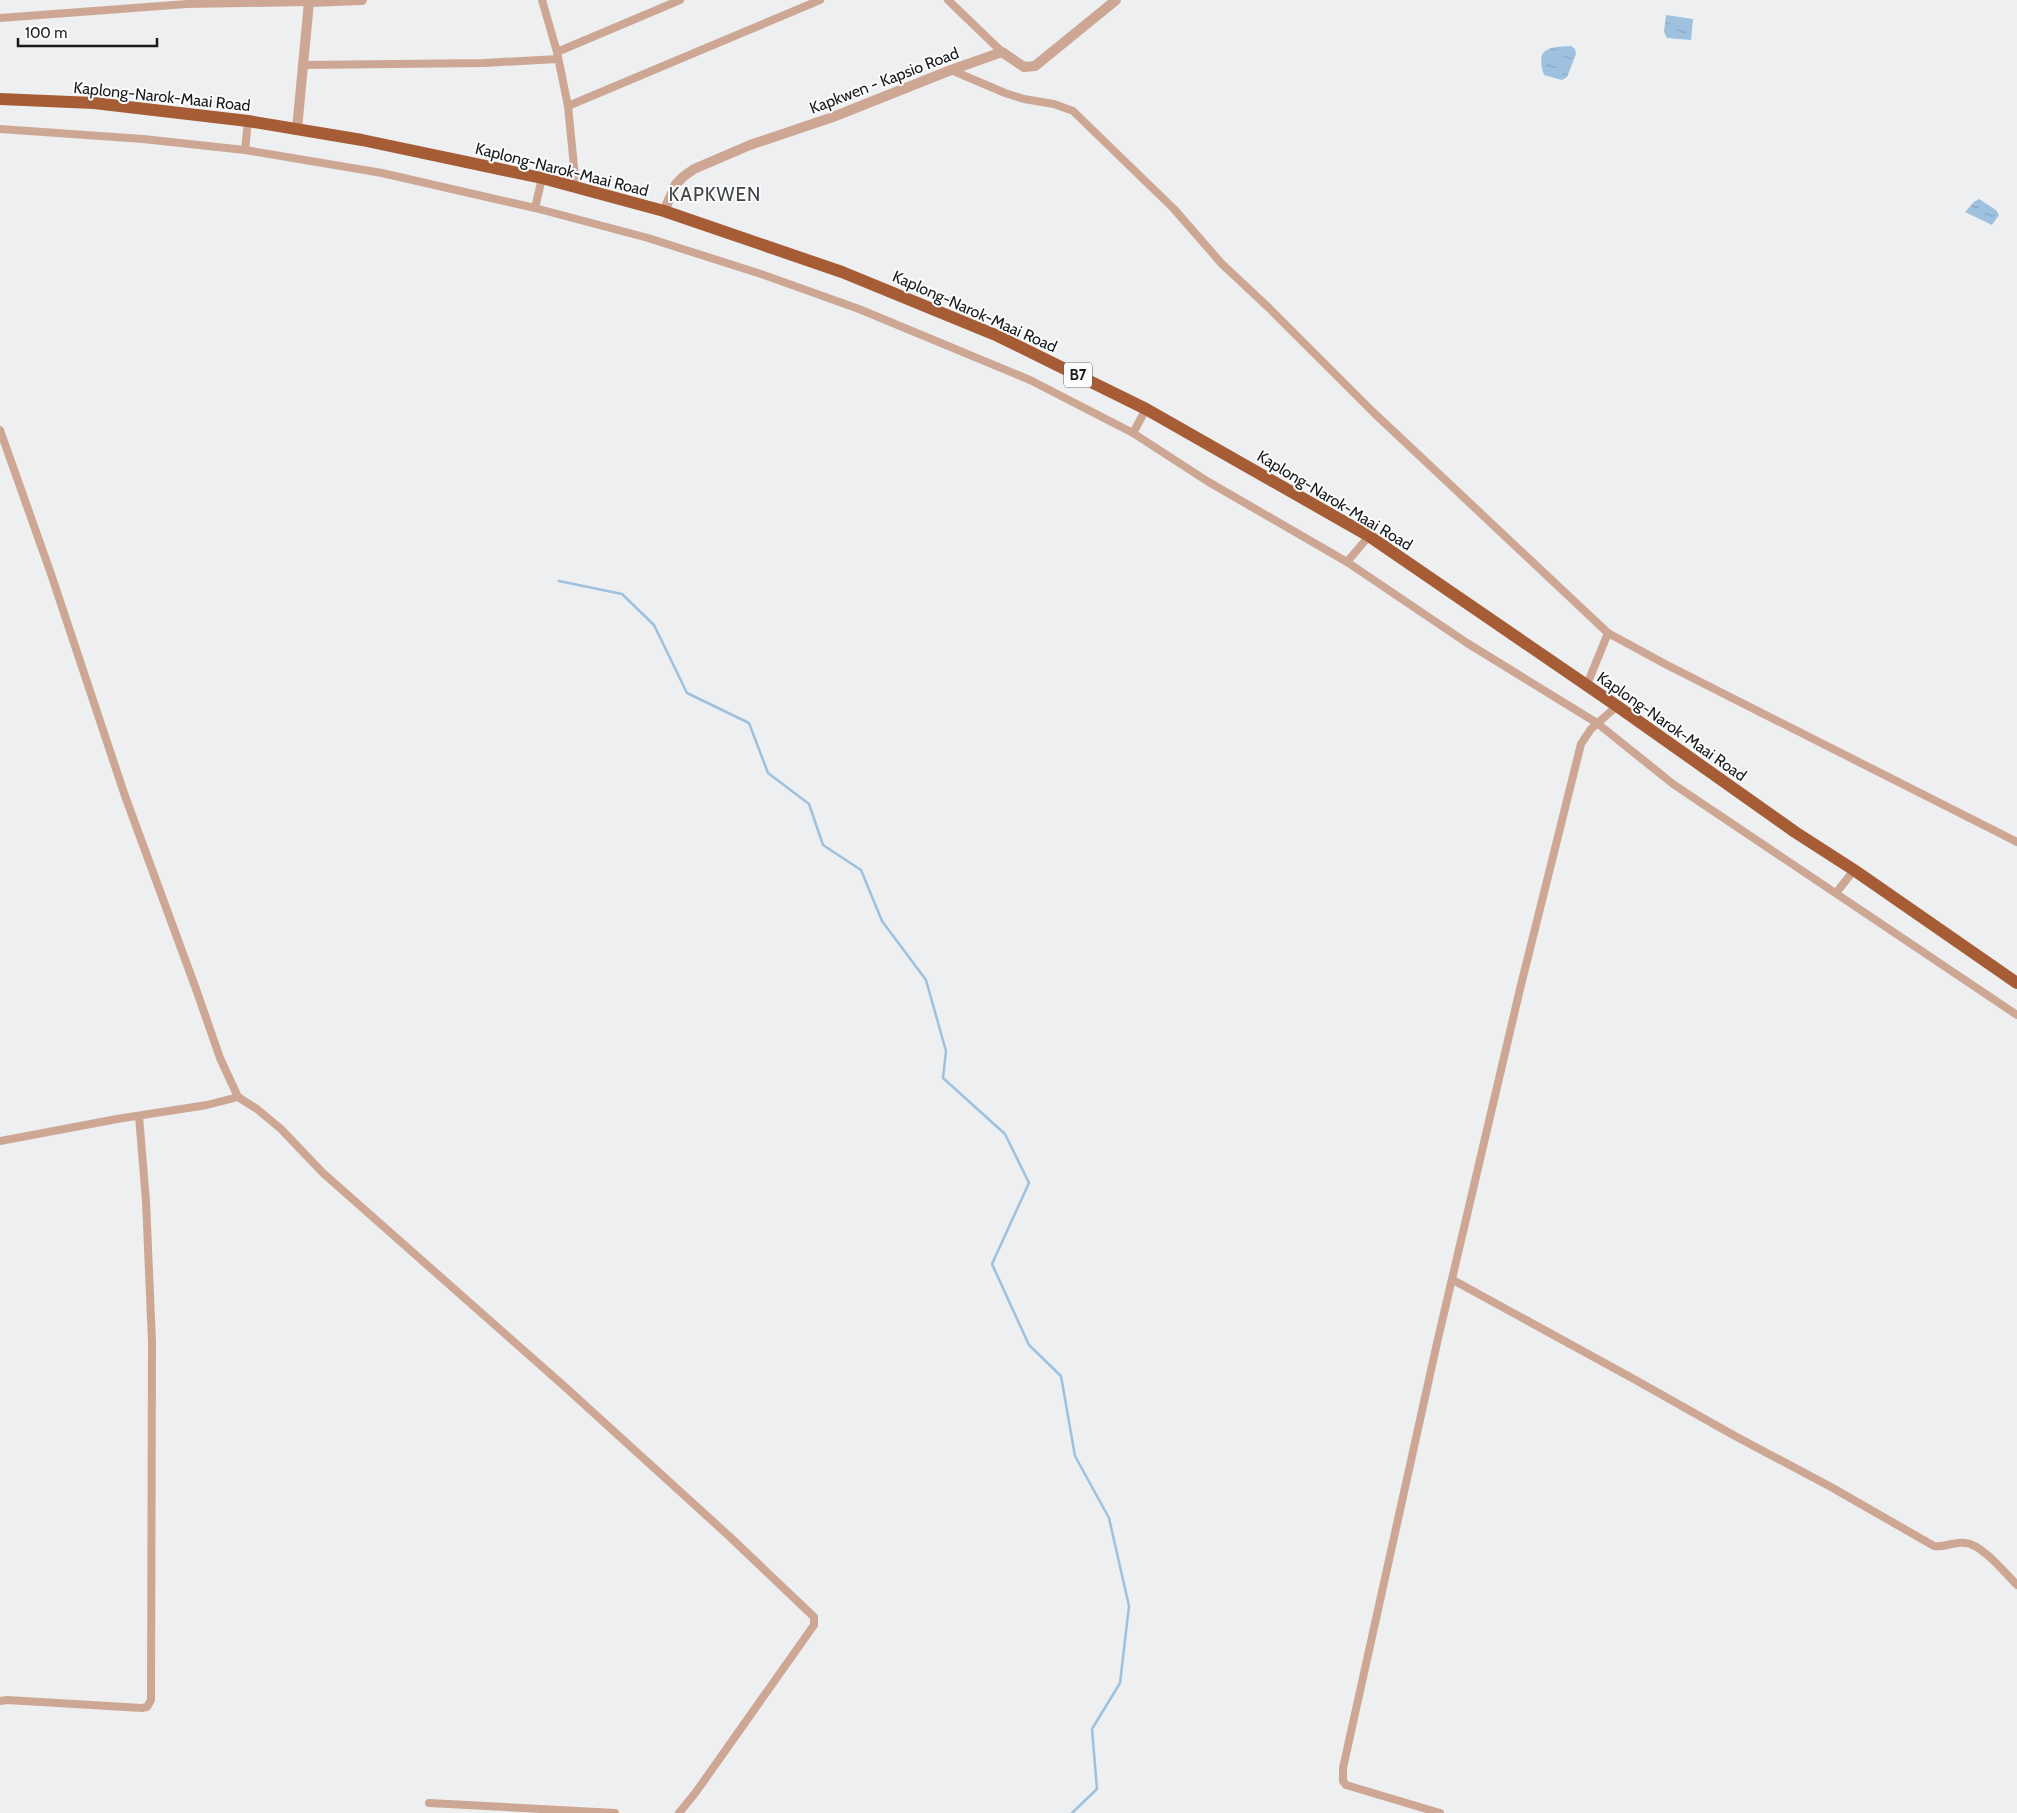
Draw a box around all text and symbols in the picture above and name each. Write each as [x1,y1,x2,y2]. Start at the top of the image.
scale bar [18,15,156,47]
text: 100 m [25,24,67,42]
street label: Kapkwen - Kapsio Road [807,43,961,118]
street label: Kaplong-Narok-Maai Road [72,78,251,115]
street label: Kaplong-Narok-Maai Road [473,139,651,200]
district label: KAPKWEN [669,183,761,206]
street label: Kaplong-Narok-Maai Road [890,267,1060,356]
road number: B7 [1064,362,1092,388]
street label: Kaplong-Narok-Maai Road [1254,446,1416,554]
street label: Kaplong-Narok-Maai Road [1593,668,1750,785]

